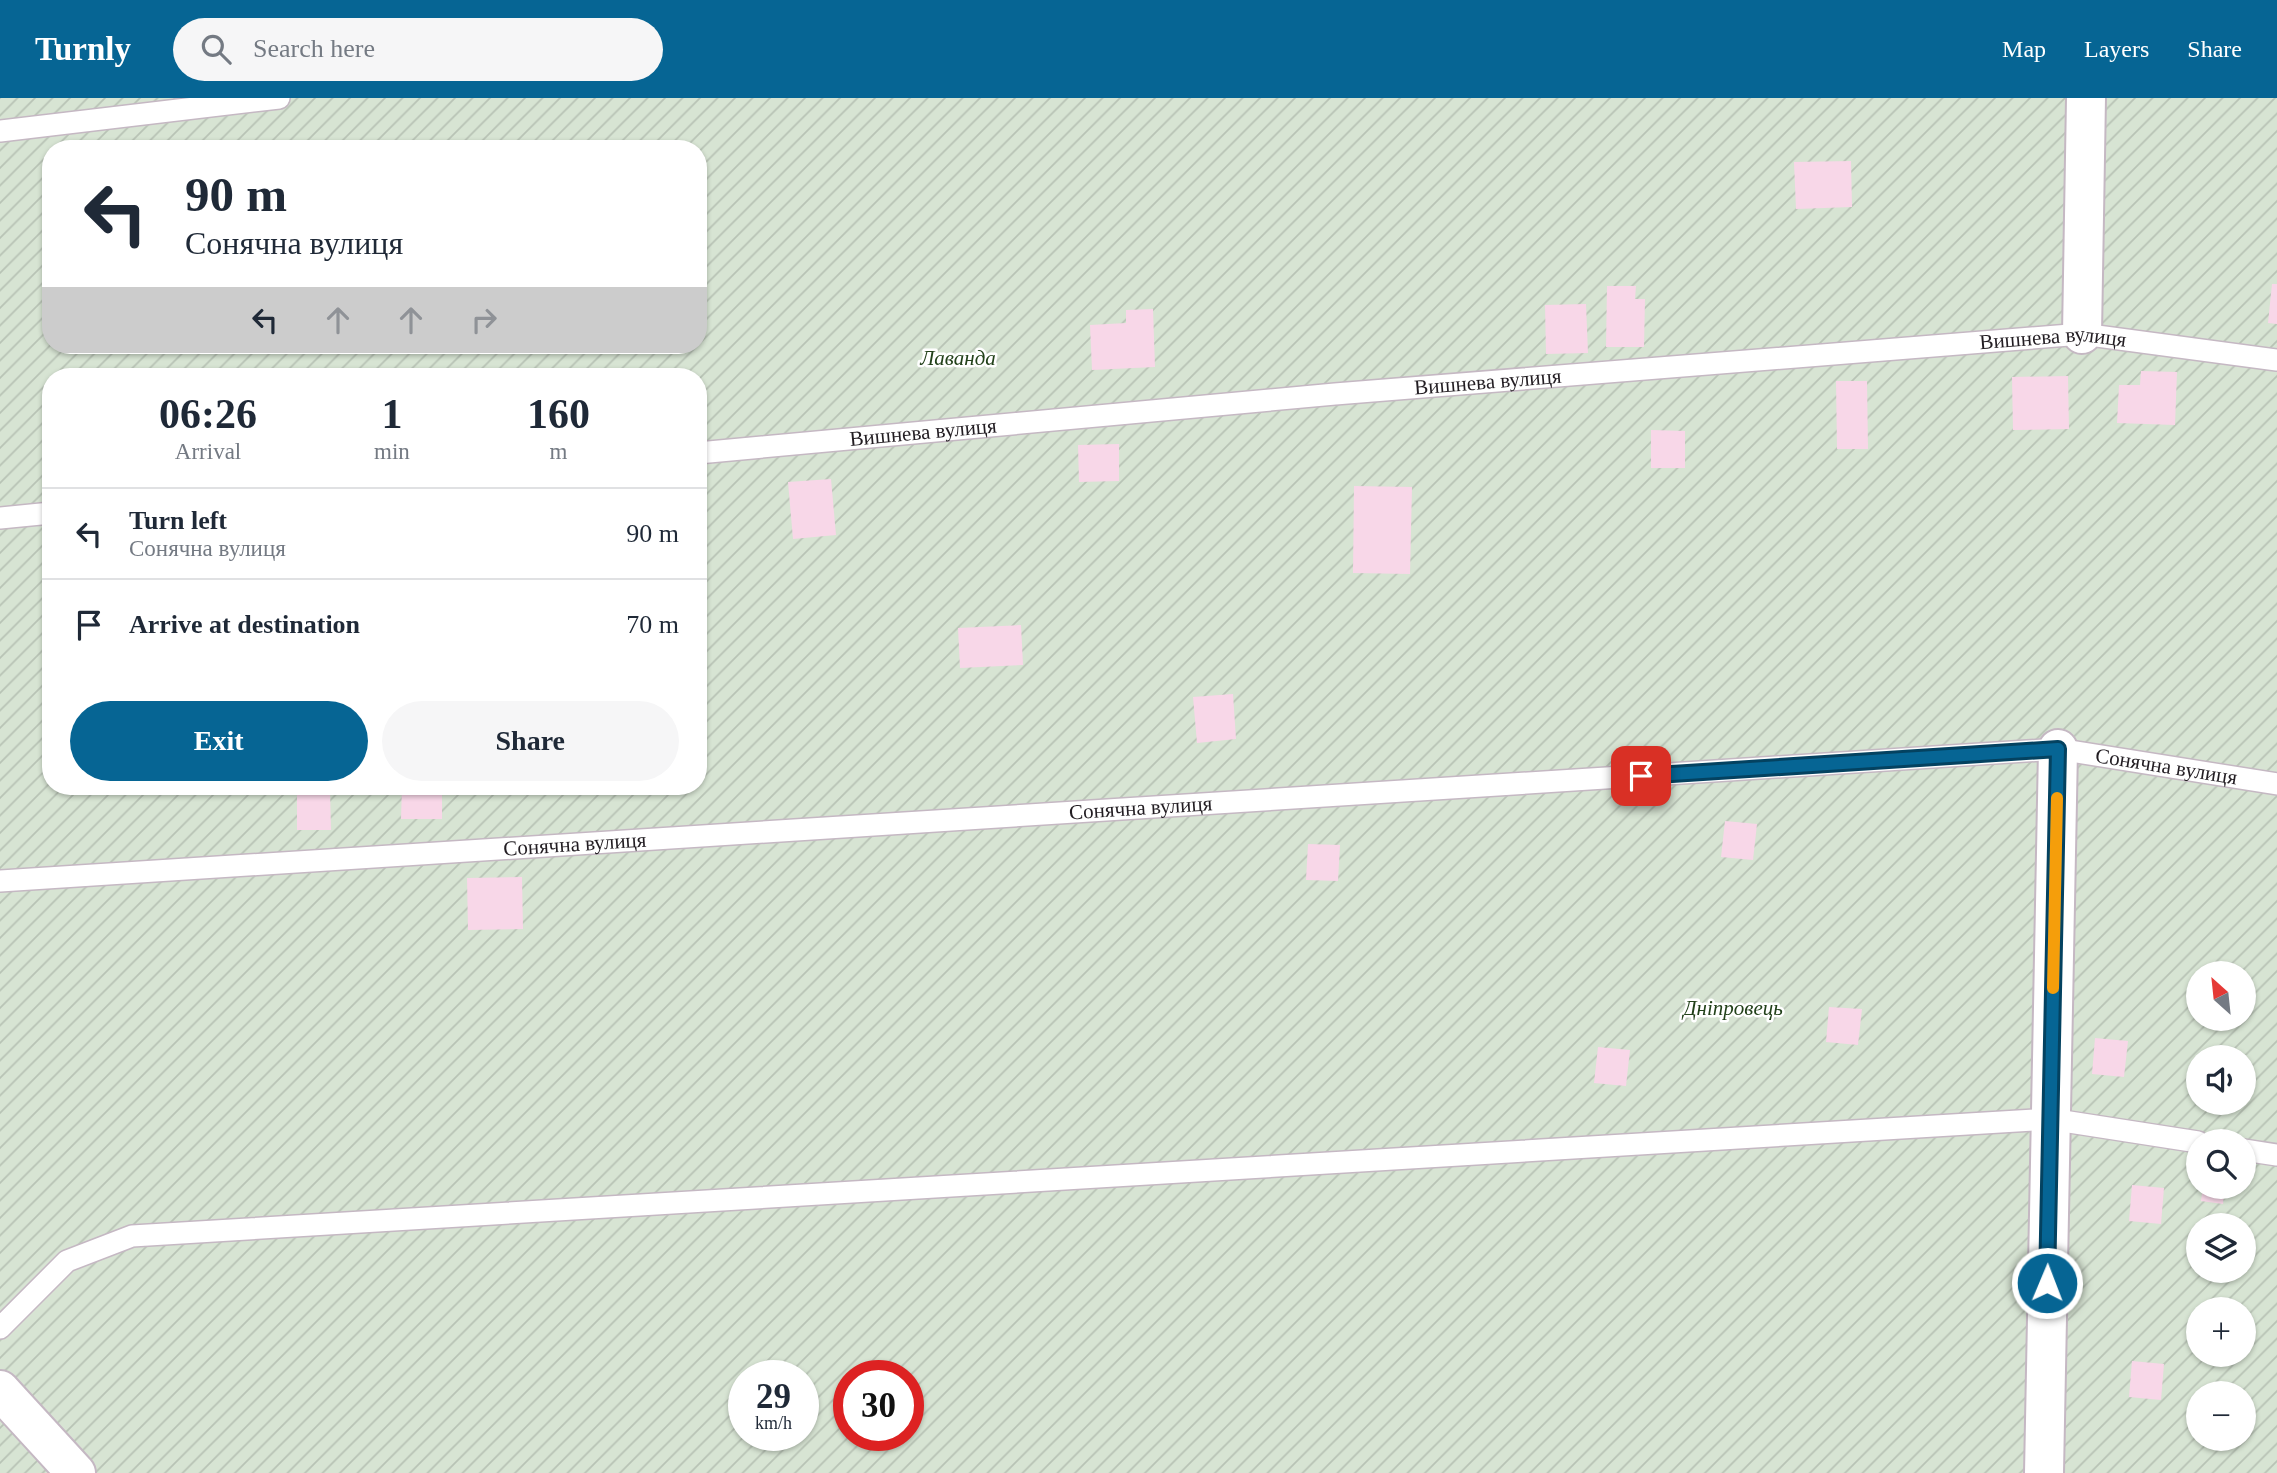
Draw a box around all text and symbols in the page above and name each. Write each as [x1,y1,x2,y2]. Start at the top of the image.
search box [173,18,663,81]
icon: search [197,30,235,68]
text: Turnly [35,31,131,67]
text: Search here [253,34,375,63]
text: Map [2002,36,2046,62]
text: Layers [2084,36,2149,62]
text: Share [2187,36,2242,62]
text: 90 m [185,167,287,222]
icon: left [70,168,161,259]
text: Сонячна вулиця [185,225,403,261]
icon: left [246,301,284,339]
icon: ahead [319,301,357,339]
icon: ahead [392,301,430,339]
icon: right [465,301,503,339]
street label: Вишнева вулиця [1978,322,2128,354]
park label: Лаванда [919,346,996,370]
street label: Вишнева вулиця [1413,364,1563,400]
text: 06:26 [159,391,257,437]
text: 1 [381,391,402,437]
text: 160 [527,391,590,437]
street label: Вишнева вулиця [848,413,998,451]
text: Arrival [175,439,241,464]
text: min [374,439,410,464]
text: m [549,439,567,464]
text: Turn left [129,506,227,535]
icon: left [70,515,108,553]
text: 90 m [626,519,679,548]
text: Сонячна вулиця [129,536,286,561]
icon: arrive [70,606,108,644]
text: Arrive at destination [129,610,360,639]
text: 70 m [626,610,679,639]
button: Exit [70,701,368,781]
button: Share [382,701,679,781]
street label: Сонячна вулиця [2094,743,2239,790]
pin [1611,746,1671,806]
icon: arrive [1622,757,1660,795]
street label: Сонячна вулиця [1068,791,1213,824]
street label: Сонячна вулиця [503,828,647,861]
north arrow [2186,961,2256,1031]
map controls [2186,961,2256,1451]
park label: Дніпровець [1681,996,1783,1020]
button: sound [2186,1045,2256,1115]
button: search [2186,1129,2256,1199]
button: layers [2186,1213,2256,1283]
position arrow [2010,1246,2084,1320]
button: + [2186,1297,2256,1367]
speed limit sign: 30 [833,1360,924,1451]
text: 29 [756,1377,791,1416]
button: − [2186,1381,2256,1451]
text: km/h [755,1413,792,1433]

